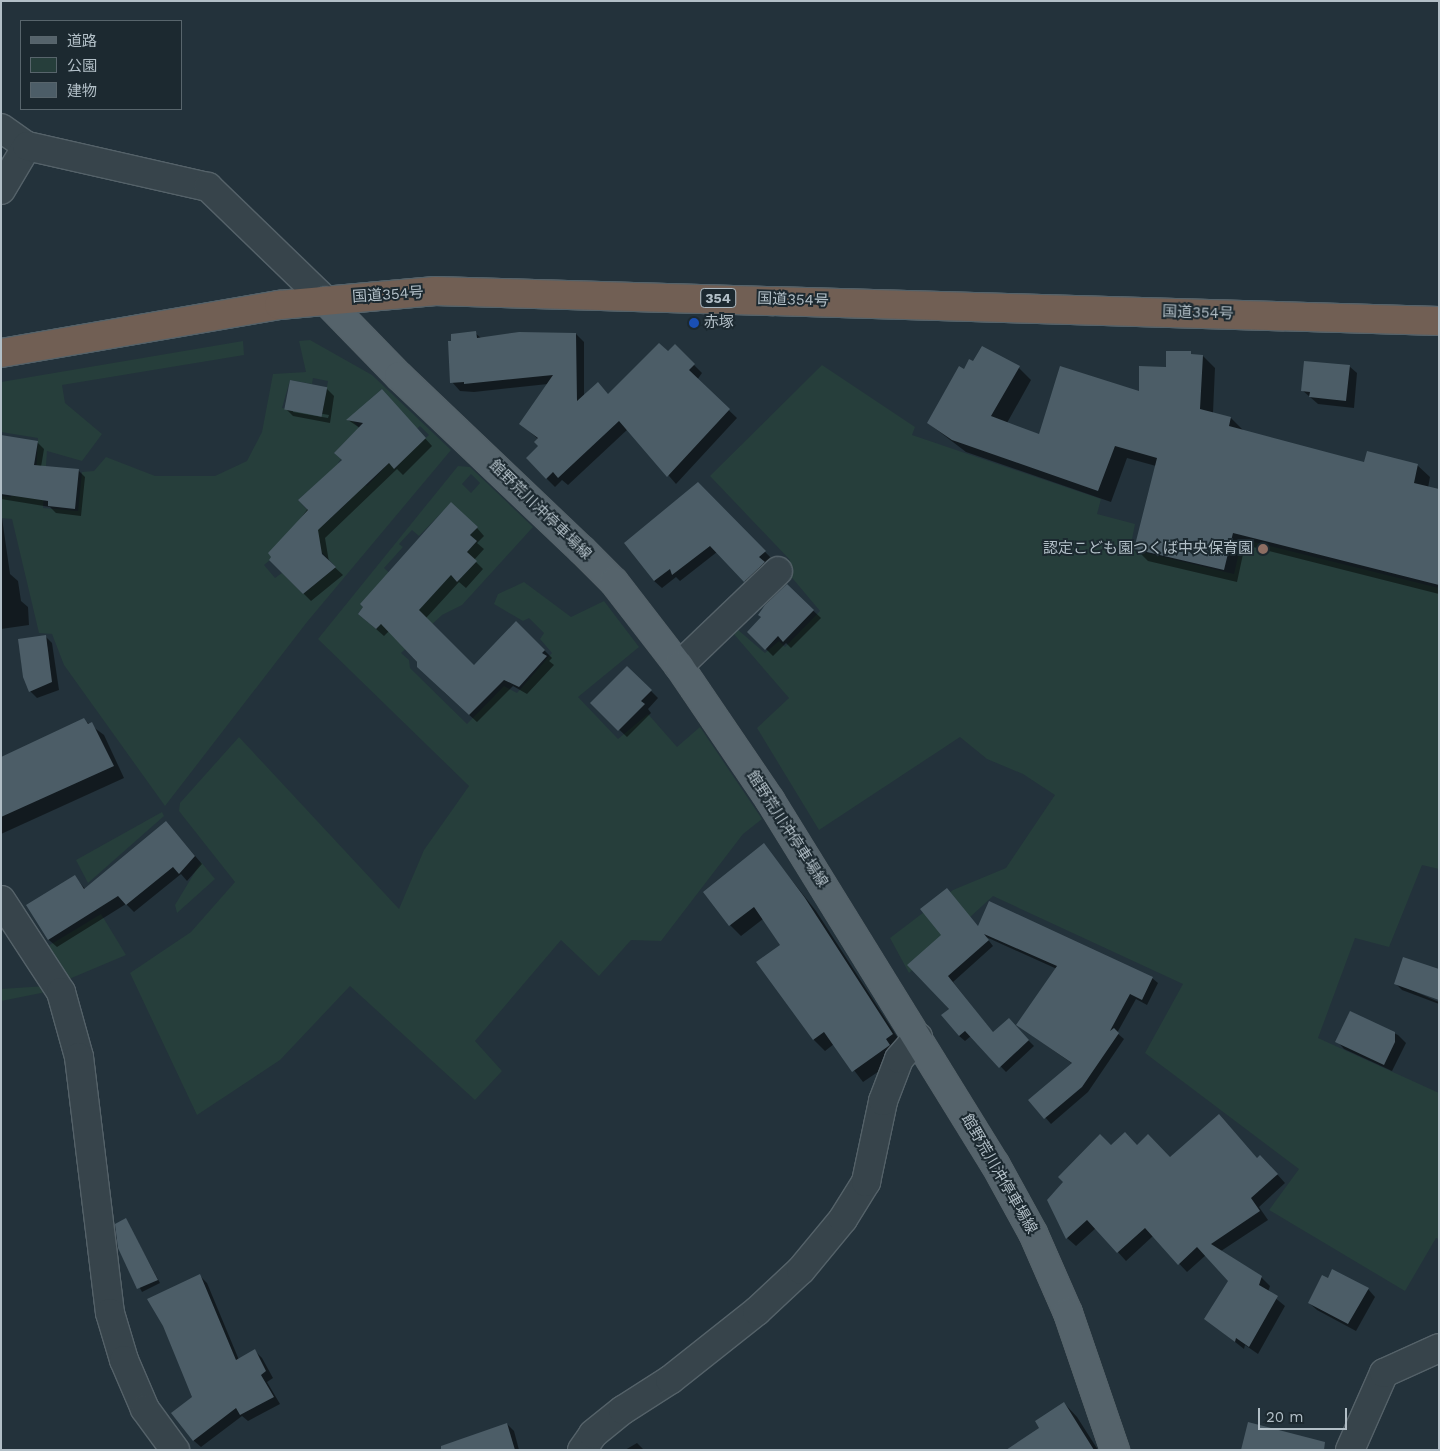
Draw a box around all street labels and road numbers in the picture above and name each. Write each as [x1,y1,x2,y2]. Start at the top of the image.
street label: 国道354号 [352,284,424,306]
road number: 354 [699,286,737,310]
street label: 国道354号 [757,290,829,310]
street label: 国道354号 [1162,303,1234,323]
street label: 館野荒川沖停車場線 [485,457,595,563]
street label: 館野荒川沖停車場線 [743,767,831,891]
street label: 館野荒川沖停車場線 [957,1111,1041,1237]

